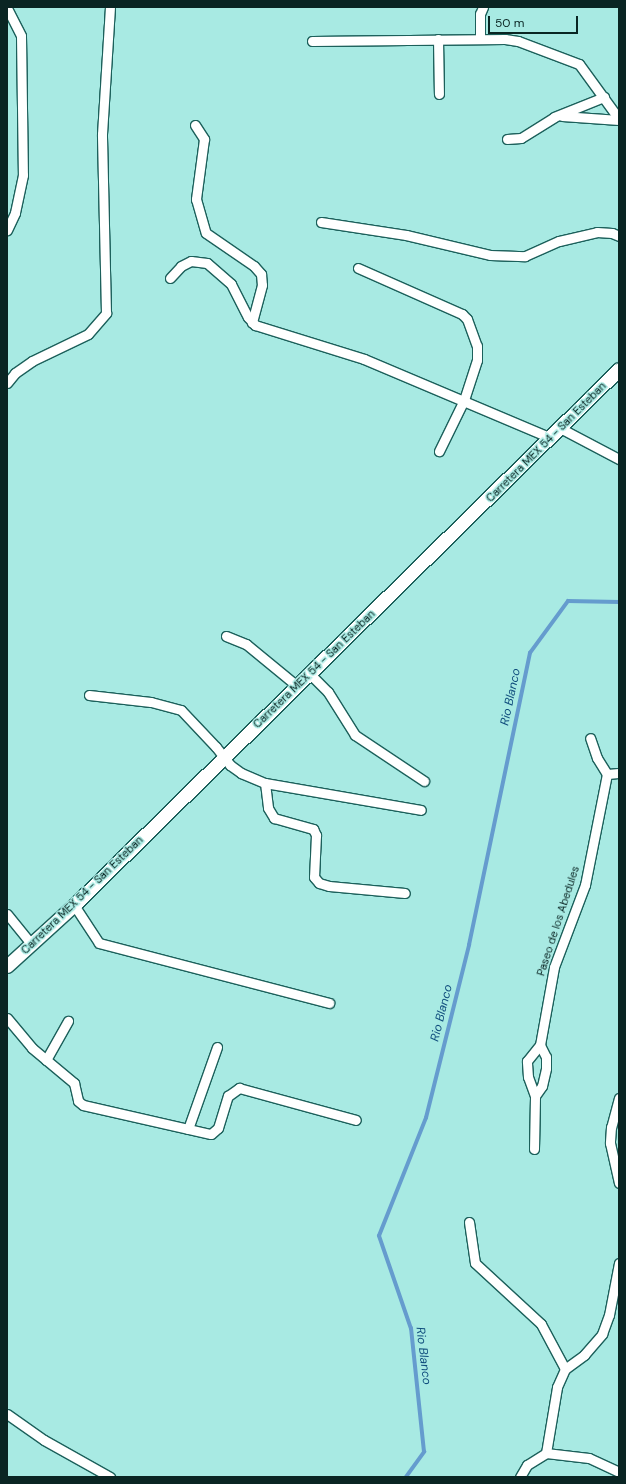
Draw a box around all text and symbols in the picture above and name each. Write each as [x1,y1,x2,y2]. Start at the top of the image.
scale bar [490,8,580,34]
text: 50 m [495,15,524,31]
street label: Carretera MEX 54 - San Esteban [483,379,609,505]
street label: Carretera MEX 54 - San Esteban [250,607,378,731]
water label: Rio Blanco [498,667,524,727]
street label: Carretera MEX 54 - San Esteban [18,833,146,957]
street label: Paseo de los Abedules [534,864,582,978]
water label: Rio Blanco [428,983,456,1043]
water label: Rio Blanco [412,1326,434,1386]

